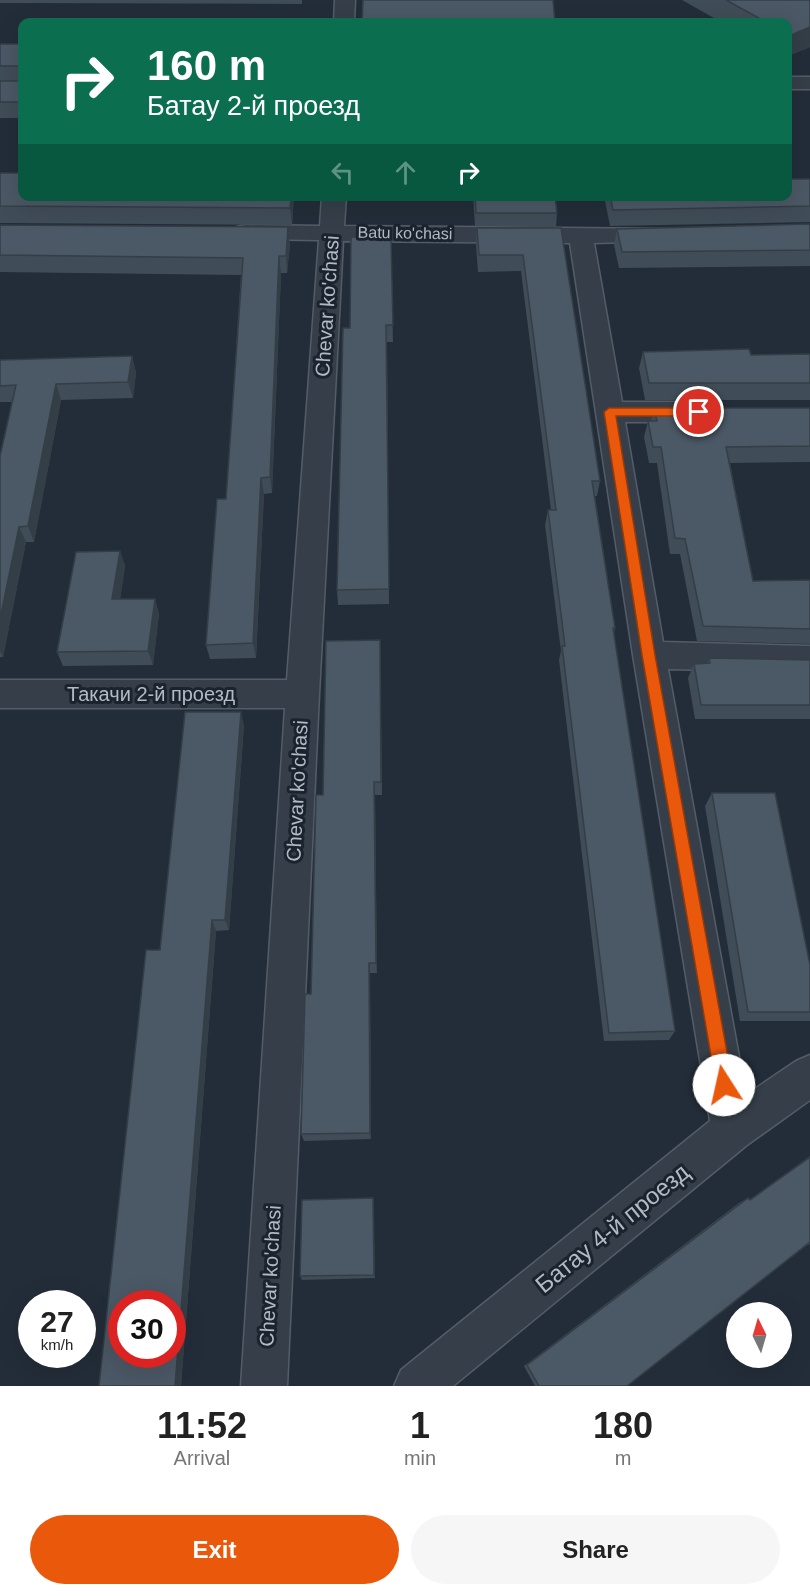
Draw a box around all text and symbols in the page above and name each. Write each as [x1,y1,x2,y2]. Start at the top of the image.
icon: right [48,42,126,120]
text: 160 m [147,42,266,89]
text: Батау 2-й проезд [147,91,360,121]
icon: left [326,156,359,189]
icon: ahead [389,156,422,189]
icon: right [452,156,485,189]
street label: Batu ko'chasi [358,224,452,242]
street label: Chevar ko'chasi [311,235,343,377]
pin [673,386,724,437]
icon: arrive [682,395,715,428]
street label: Такачи 2-й проезд [67,683,235,705]
street label: Chevar ko'chasi [282,720,312,862]
position arrow [692,1053,756,1117]
street label: Батау 4-й проезд [530,1158,694,1298]
street label: Chevar ko'chasi [255,1205,285,1347]
speed limit sign: 30 [108,1290,186,1368]
north arrow [726,1302,792,1368]
map controls [726,1302,792,1368]
text: 27 [40,1305,74,1338]
text: km/h [41,1336,73,1353]
text: 11:52 [157,1405,247,1446]
text: 1 [410,1405,430,1446]
text: 180 [593,1405,653,1446]
text: Arrival [174,1447,230,1469]
text: min [404,1447,436,1469]
text: m [615,1447,631,1469]
button: Exit [30,1515,399,1584]
button: Share [411,1515,780,1584]

